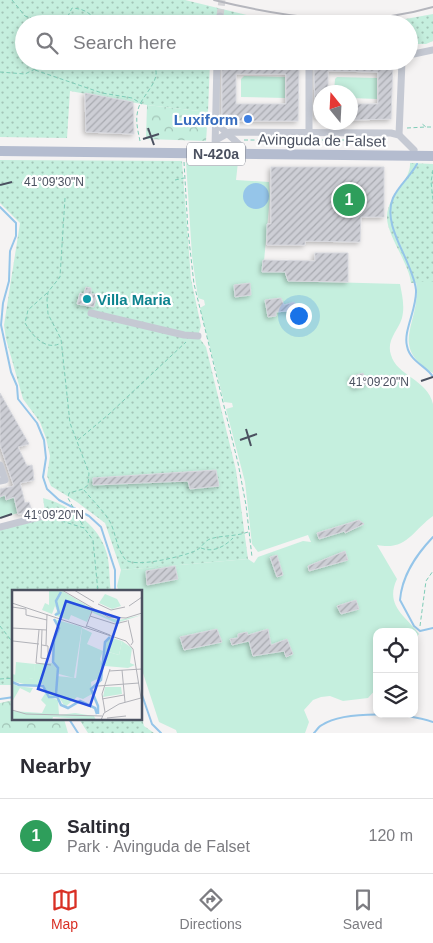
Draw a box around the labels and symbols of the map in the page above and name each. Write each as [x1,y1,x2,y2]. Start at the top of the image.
north arrow [313,85,358,130]
place label: Luxiform [174,111,238,128]
marker: Luxiform [242,113,254,125]
street label: Avinguda de Falset [258,130,387,150]
road number: N-420a [187,142,245,166]
text: 41°09'30"N [24,175,84,189]
pin: 1 [333,181,365,219]
place label: Villa Maria [97,291,172,308]
marker: Villa Maria [81,293,93,305]
your location [286,303,312,329]
text: 41°09'20"N [349,375,409,389]
text: 41°09'20"N [24,508,84,522]
inset map [12,590,142,720]

